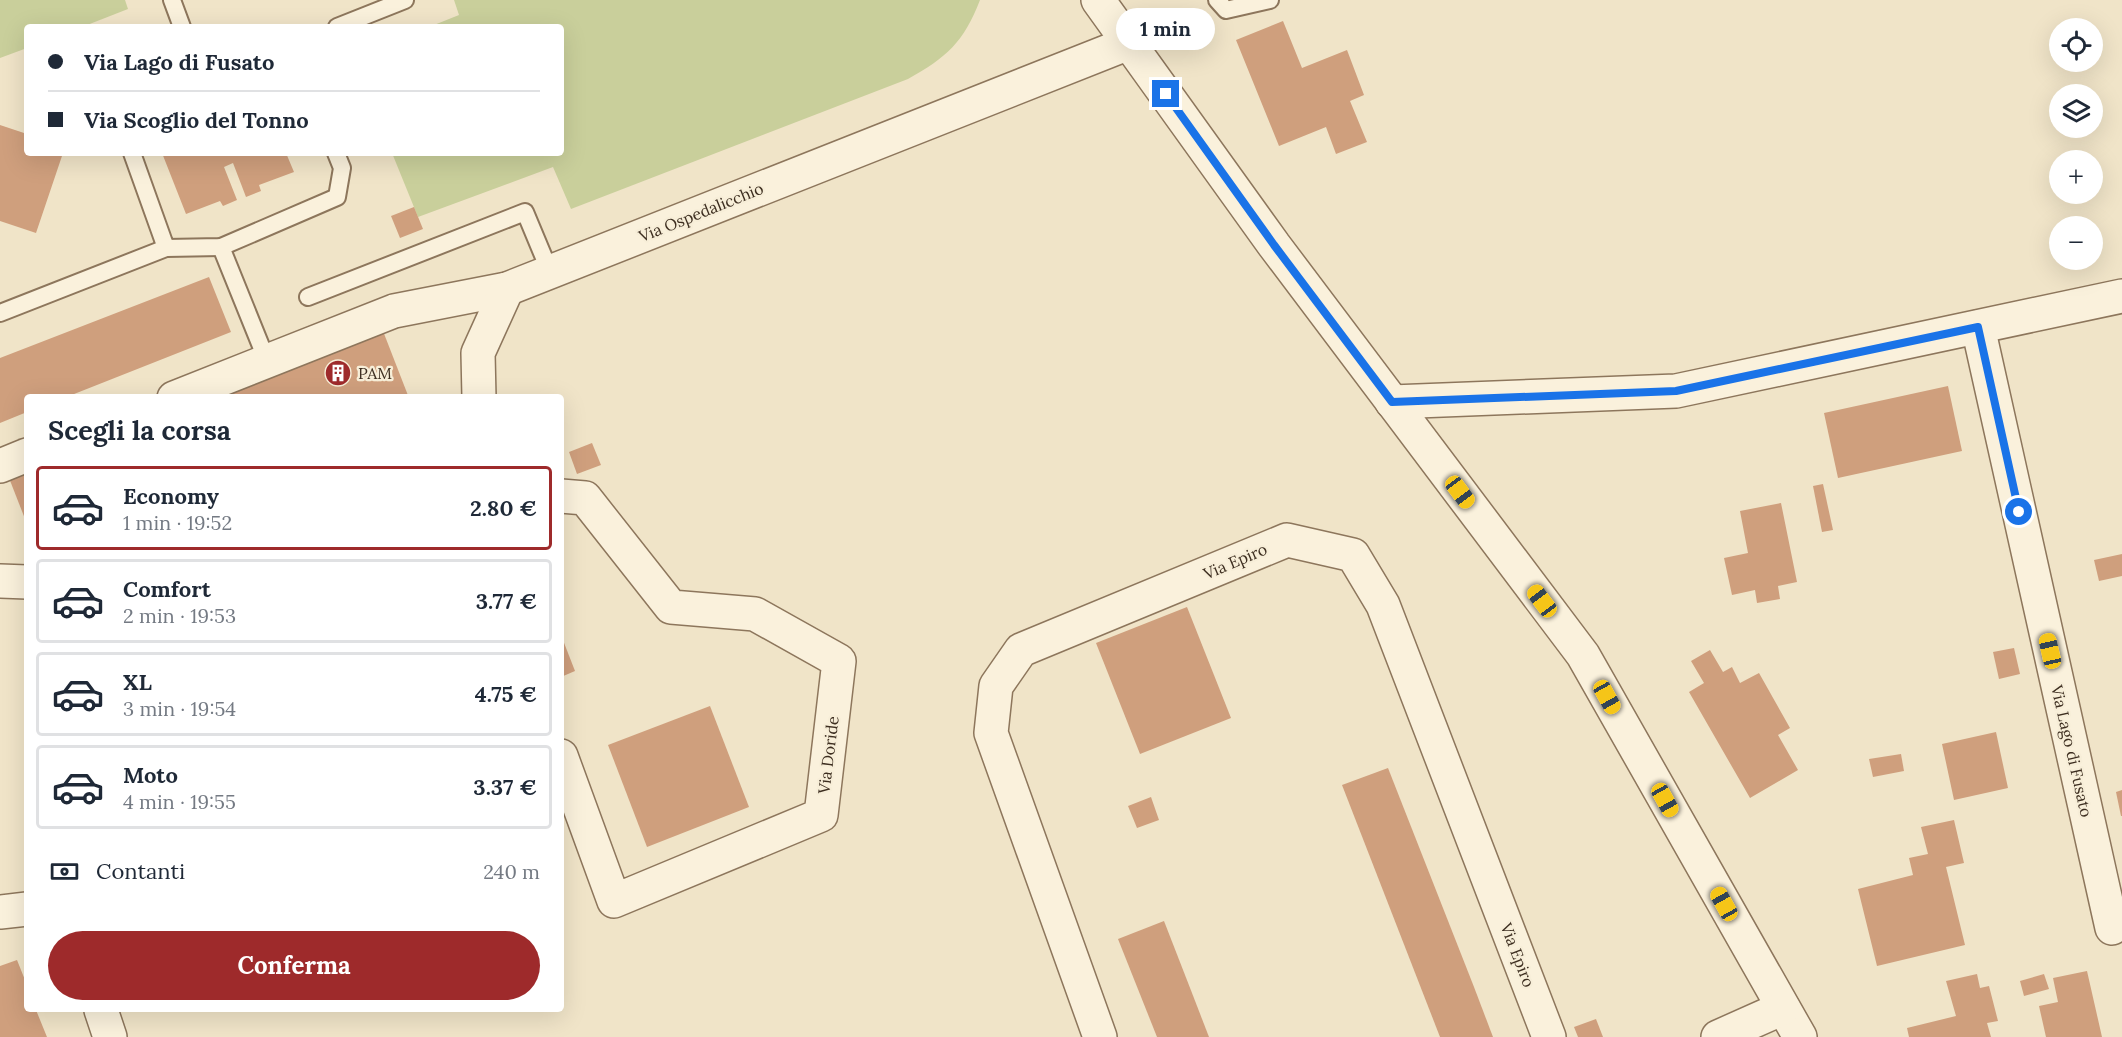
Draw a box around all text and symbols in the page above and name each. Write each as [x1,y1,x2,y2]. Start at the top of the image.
callout: 1 min [1116,7,1216,49]
text: 1 min [1140,16,1191,41]
map controls [2049,18,2103,270]
button: locate [2049,18,2103,72]
text: Via Lago di Fusato [84,48,274,76]
route end [1152,80,1179,107]
button: layers [2049,84,2103,138]
text: Via Scoglio del Tonno [84,106,309,134]
button: + [2049,150,2103,204]
street label: Via Ospedalicchio [635,178,766,246]
button: − [2049,216,2103,270]
building icon: PAM [323,358,353,388]
place label: PAM [358,363,392,383]
text: Scegli la corsa [48,413,231,447]
car [1442,472,1478,512]
icon: car [51,481,105,535]
text: Economy [123,482,219,510]
text: 2.80 € [470,494,537,522]
route start [2005,498,2032,525]
text: 1 min · 19:52 [123,510,232,535]
street label: Via Epiro [1199,539,1270,584]
icon: car [51,574,105,628]
text: Comfort [123,575,211,603]
car [1524,581,1560,621]
text: 3.77 € [476,587,537,615]
text: 2 min · 19:53 [123,603,236,628]
car [2037,631,2063,671]
icon: car [51,667,105,721]
text: XL [123,668,152,696]
car [1590,677,1624,717]
text: 4.75 € [475,680,537,708]
street label: Via Lago di Fusato [2047,682,2097,819]
text: 3 min · 19:54 [123,696,236,721]
street label: Via Doride [813,715,843,796]
icon: car [51,760,105,814]
text: Moto [123,761,178,789]
text: 3.37 € [473,773,537,801]
car [1648,780,1682,820]
text: 4 min · 19:55 [123,789,236,814]
icon: cash [48,855,81,888]
text: Contanti [96,857,185,885]
text: 240 m [483,859,540,884]
car [1707,884,1741,924]
street label: Via Epiro [1496,919,1539,990]
button: Conferma [48,931,540,1000]

